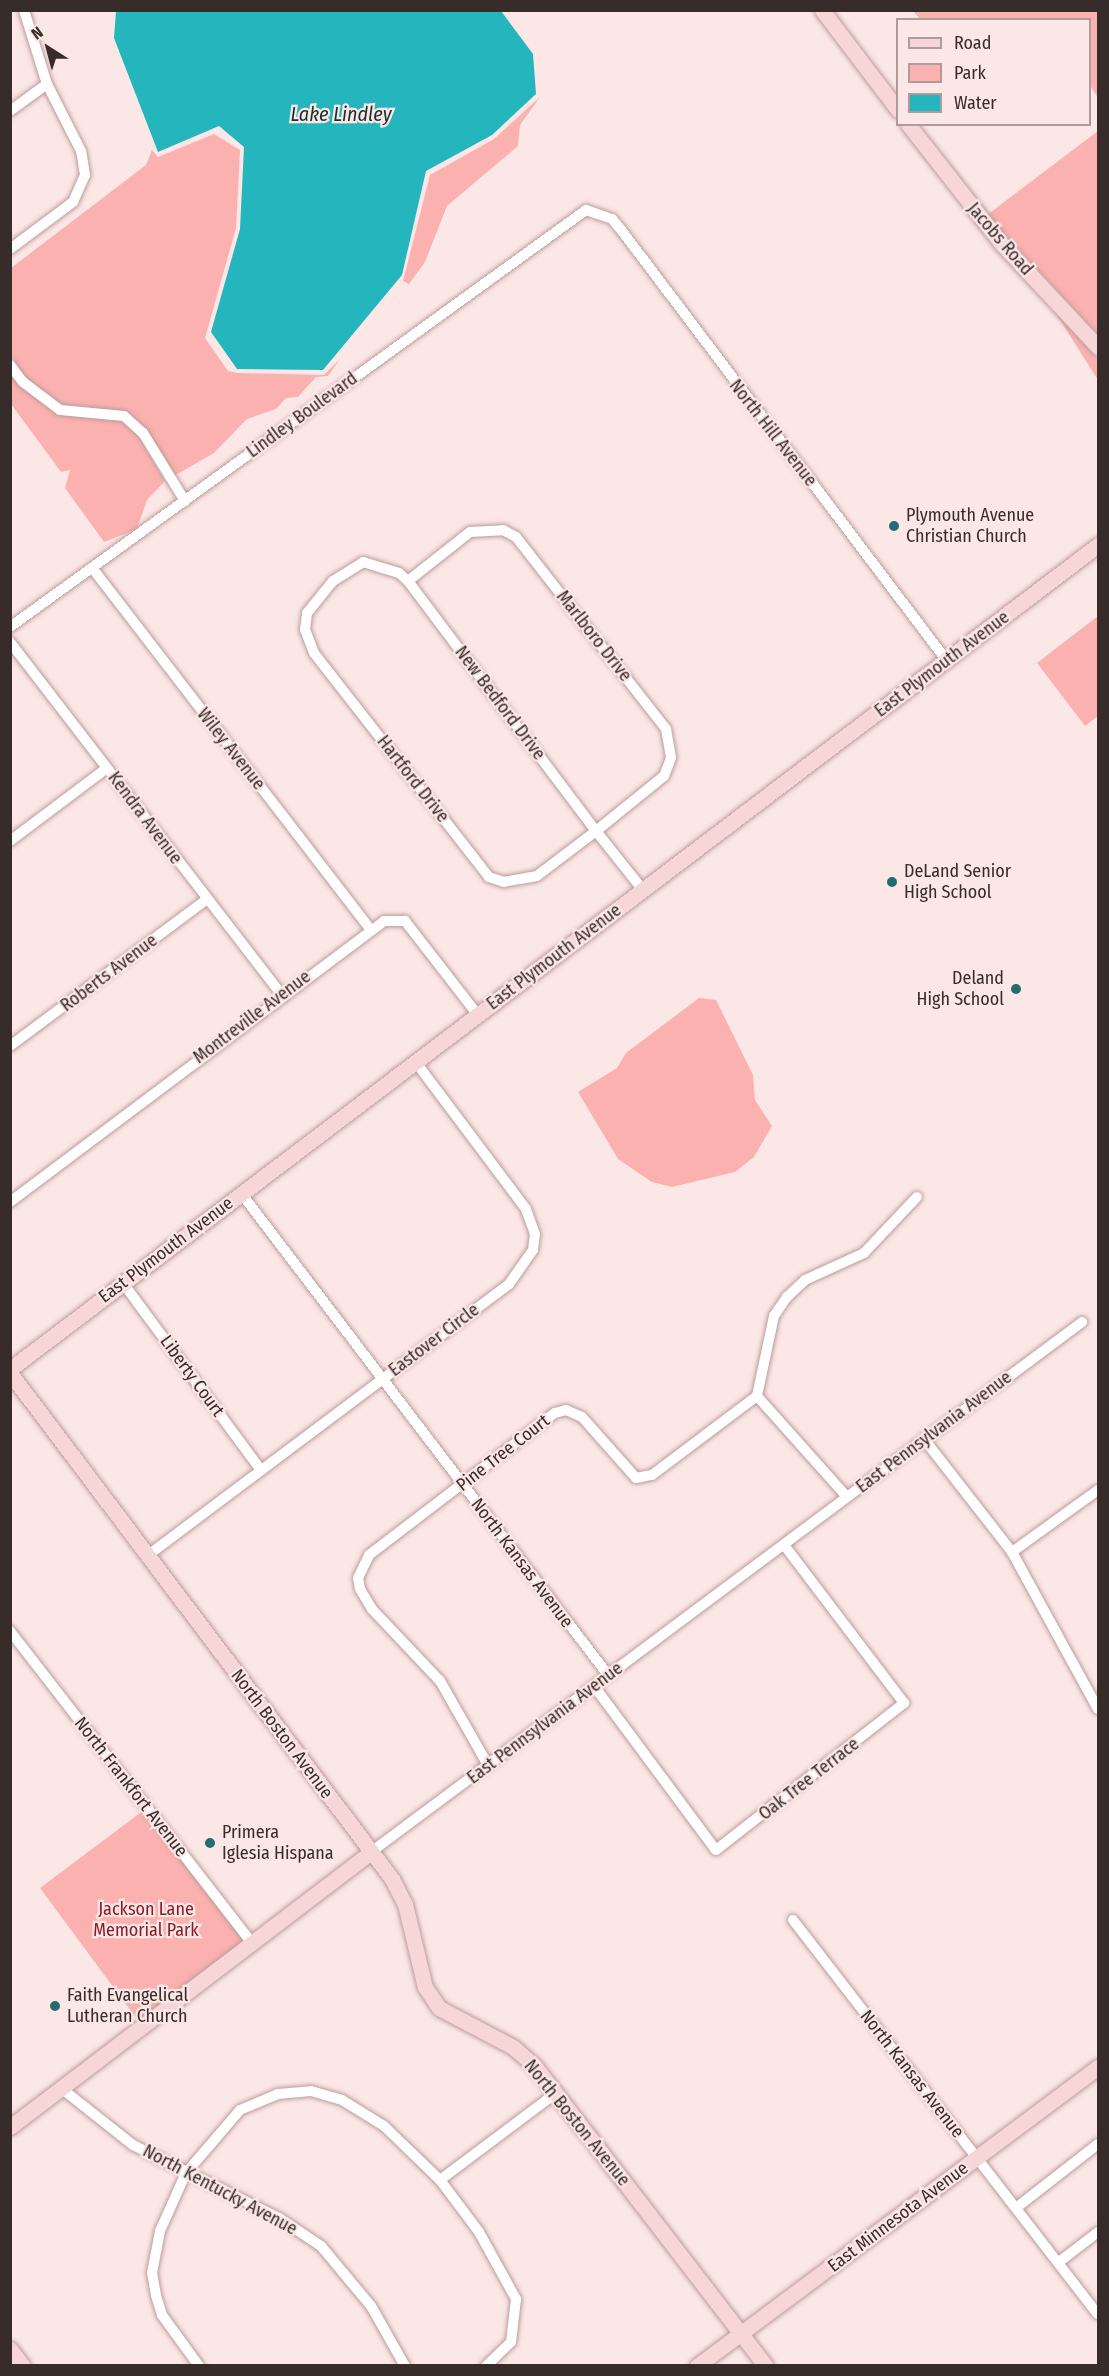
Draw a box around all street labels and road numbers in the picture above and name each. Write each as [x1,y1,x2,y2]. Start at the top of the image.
street label: Jacobs Road [963,198,1037,280]
street label: Lindley Boulevard [242,368,362,462]
street label: North Hill Avenue [725,375,821,491]
street label: Marlboro Drive [552,586,636,686]
street label: East Plymouth Avenue [870,606,1014,722]
street label: New Bedford Drive [450,642,550,764]
street label: Wiley Avenue [192,704,270,794]
street label: Hartford Drive [372,731,454,827]
street label: Kendra Avenue [103,768,187,868]
street label: East Plymouth Avenue [482,899,626,1015]
street label: Roberts Avenue [56,930,162,1016]
street label: Montreville Avenue [189,966,315,1068]
street label: East Plymouth Avenue [94,1192,238,1308]
street label: Eastover Circle [385,1299,483,1381]
street label: Liberty Court [155,1331,229,1421]
street label: East Pennsylvania Avenue [852,1366,1016,1498]
street label: Pine Tree Court [452,1410,554,1496]
street label: North Kansas Avenue [466,1494,578,1632]
street label: East Pennsylvania Avenue [463,1657,627,1789]
street label: North Boston Avenue [226,1665,338,1803]
street label: North Frankfort Avenue [70,1713,192,1861]
street label: Oak Tree Terrace [754,1733,864,1825]
street label: North Kansas Avenue [855,2006,969,2142]
street label: North Boston Avenue [519,2056,635,2190]
street label: North Kentucky Avenue [139,2140,301,2240]
street label: East Minnesota Avenue [824,2157,972,2277]

